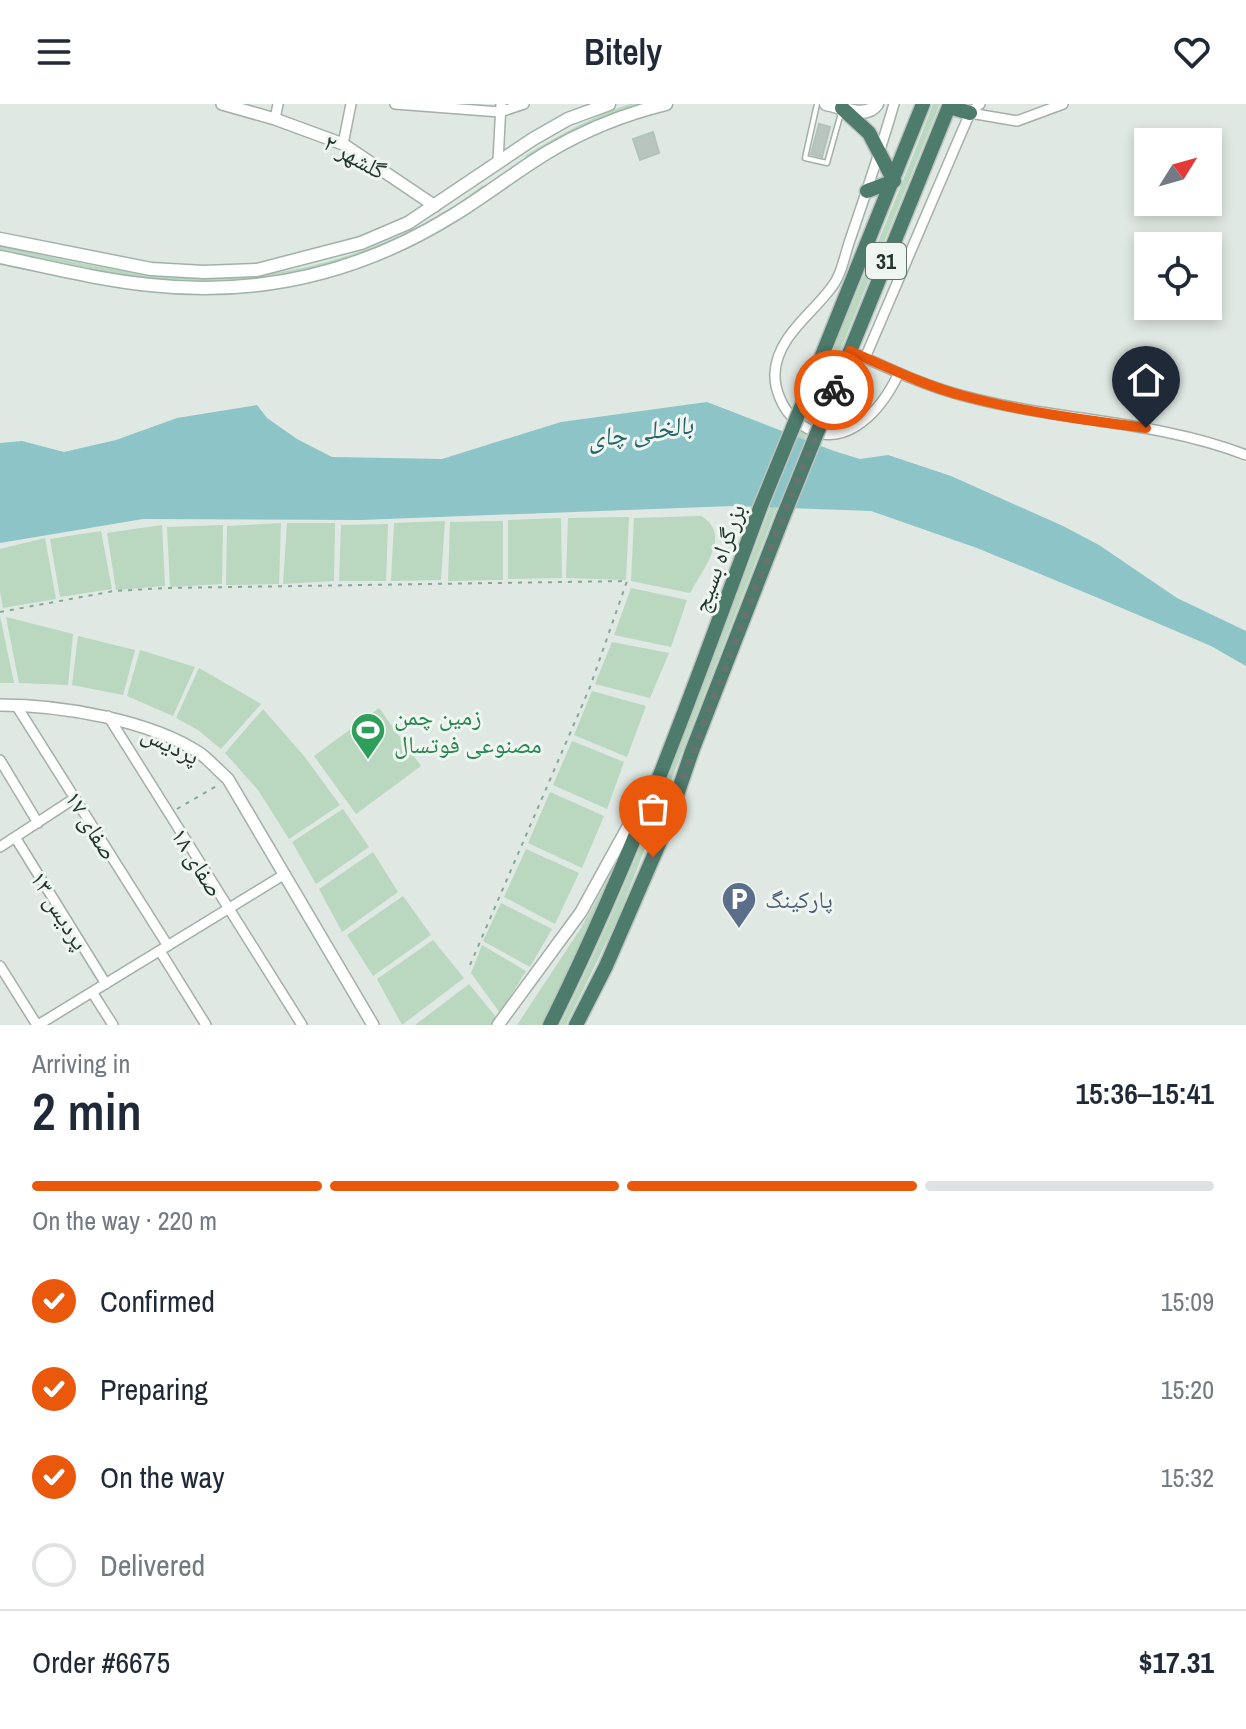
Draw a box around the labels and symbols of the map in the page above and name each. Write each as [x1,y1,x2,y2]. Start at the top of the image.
street label: گلشهر ۲ [318,126,392,186]
north arrow [1134,128,1222,216]
road number: 31 [866,243,906,279]
pin [1112,346,1180,428]
courier [794,350,874,430]
water label: بالخلی چای [585,406,696,456]
street label: بزرگراه بسیج [684,499,752,617]
place label: زمین چمن مصنوعی فوتسال [394,700,542,760]
sports icon: زمین چمن مصنوعی فوتسال [349,711,387,761]
street label: پردیس [137,716,205,772]
pin [619,775,687,857]
street label: صفای ۱۷ [58,784,126,866]
street label: صفای ۱۸ [164,821,232,903]
street label: پردیس ۱۳ [23,864,97,956]
parking icon: پارکینگ [720,880,758,930]
place label: پارکینگ [765,883,833,915]

